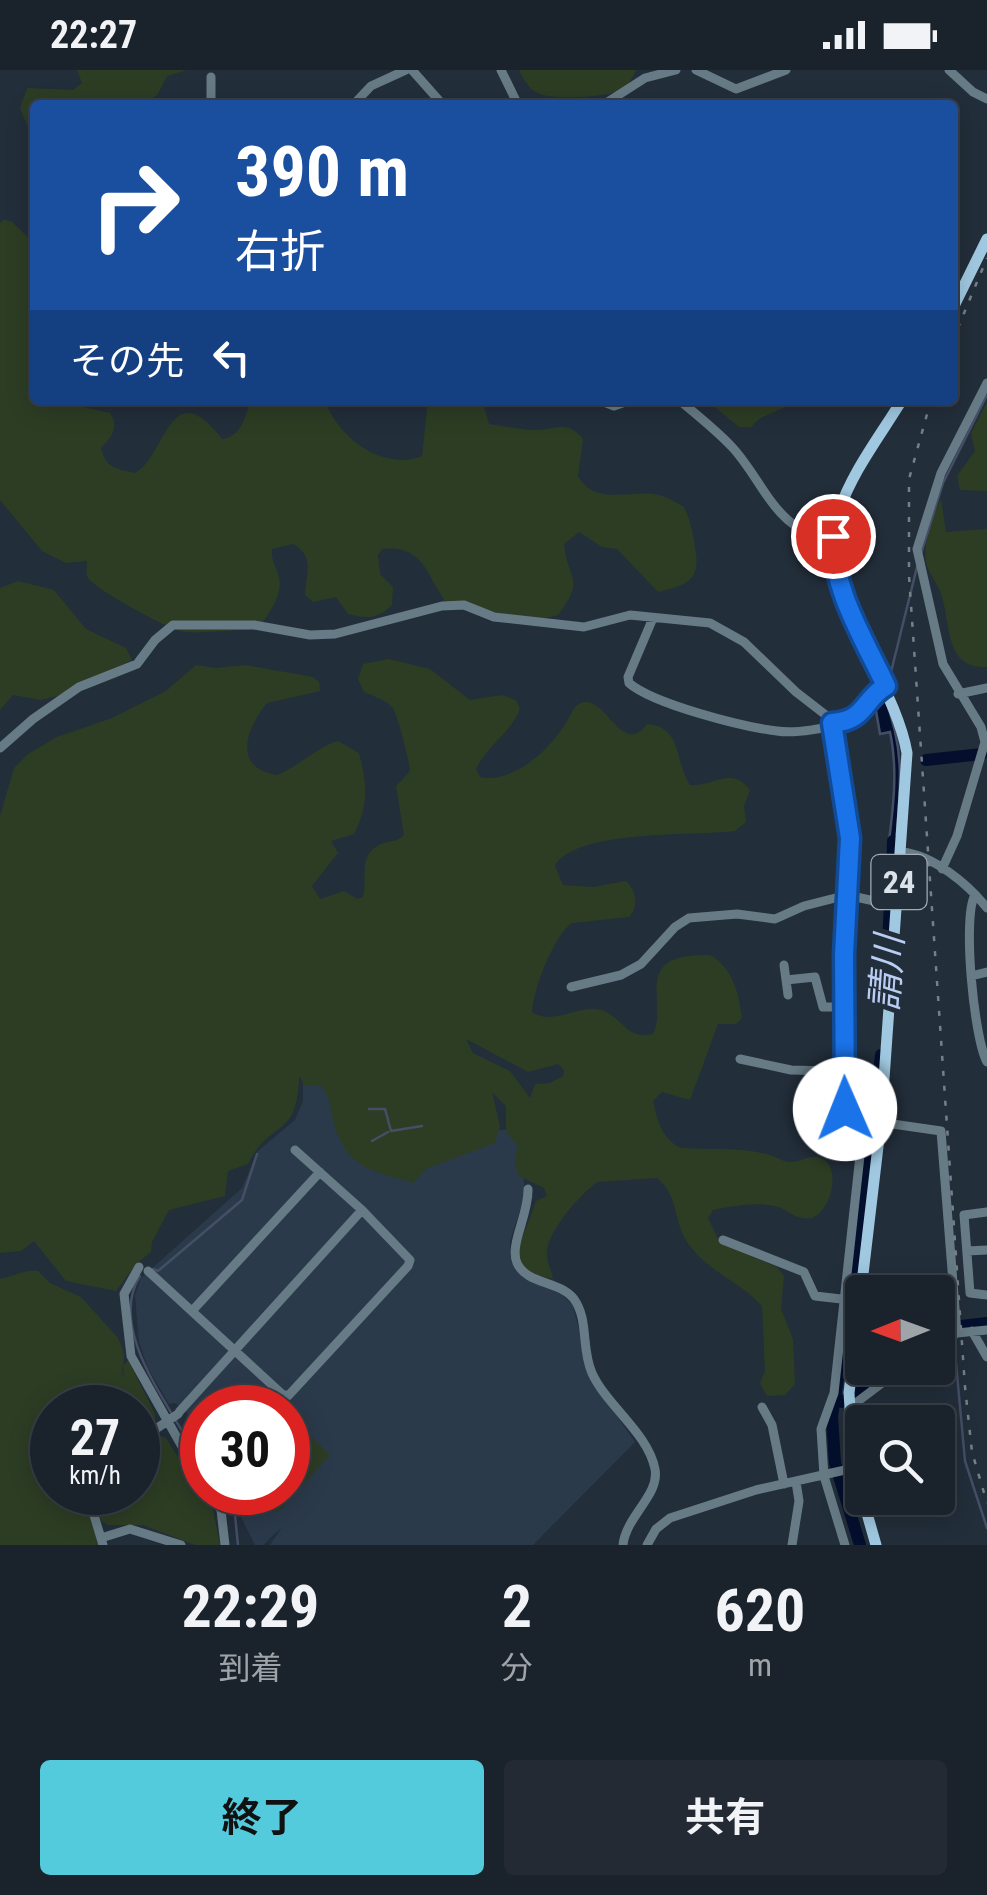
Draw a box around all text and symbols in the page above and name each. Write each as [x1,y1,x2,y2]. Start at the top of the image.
text: 22:27 [50,13,137,57]
text: 390 m [235,131,409,213]
icon: right [70,140,200,270]
text: 右折 [235,225,325,278]
icon: left [204,330,259,385]
text: その先 [70,339,184,383]
pin [791,494,876,579]
icon: arrive [806,509,861,564]
road number: 24 [872,855,926,909]
water label: 請川 [862,930,912,1012]
position arrow [793,1057,897,1161]
north arrow [845,1275,955,1385]
map controls [845,1275,955,1515]
speed limit sign: 30 [180,1385,310,1515]
button: search [845,1405,955,1515]
text: 27 [70,1409,120,1467]
text: km/h [69,1461,121,1490]
text: 22:29 [182,1571,319,1642]
text: 2 [502,1571,532,1642]
text: 620 [714,1575,805,1646]
text: m [748,1646,772,1684]
text: 到着 [218,1649,282,1687]
text: 分 [501,1649,533,1687]
button: 終了 [40,1760,484,1875]
button: 共有 [504,1760,947,1875]

